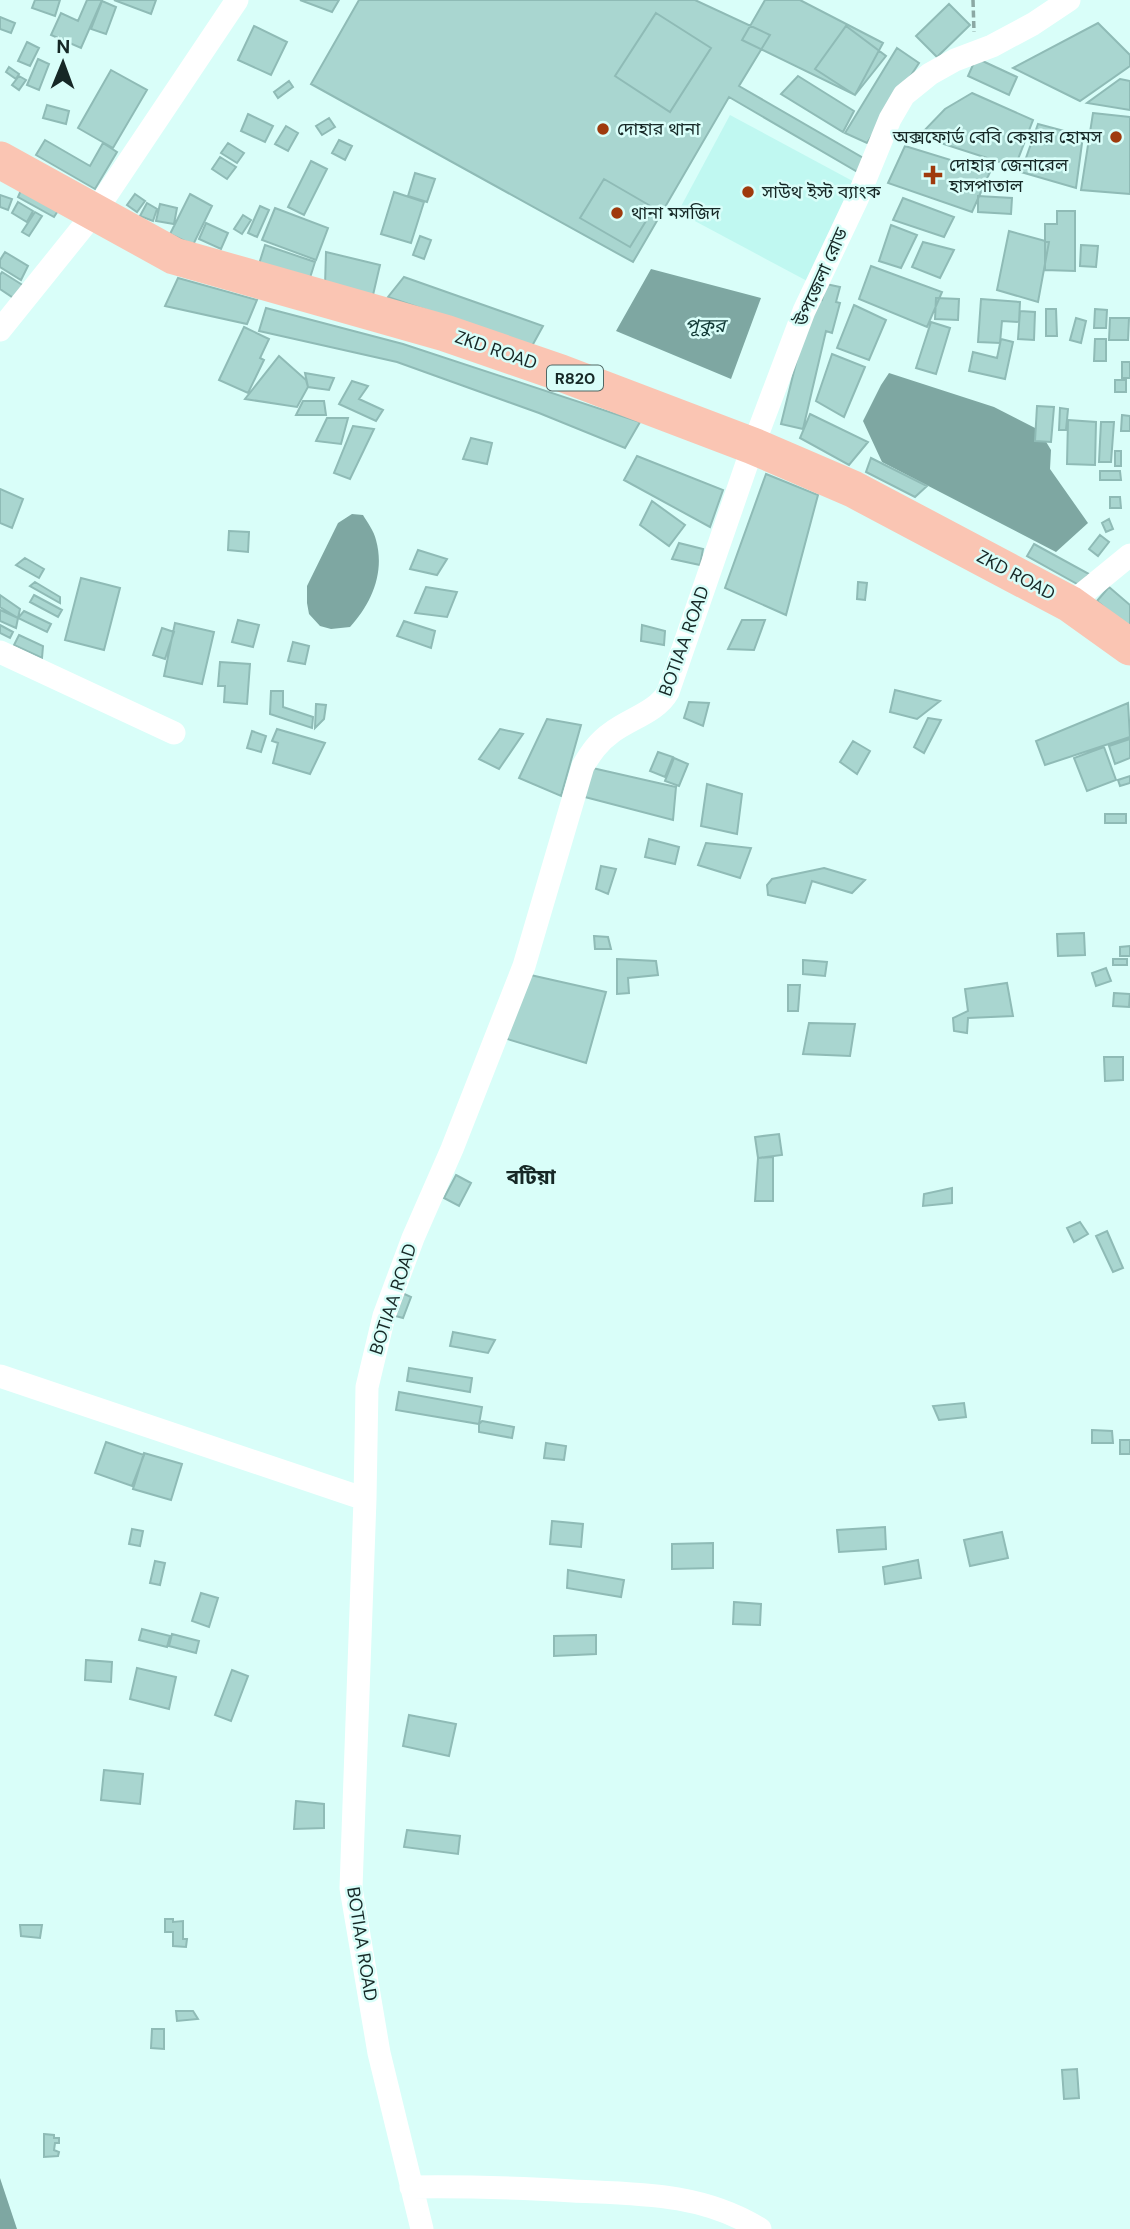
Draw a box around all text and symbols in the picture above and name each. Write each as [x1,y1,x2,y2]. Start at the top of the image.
north arrow [28,28,98,98]
text: N [56,34,70,59]
place label: দোহার থানা [617,117,700,141]
marker: দোহার থানা [595,121,611,137]
place label: অক্সফোর্ড বেবি কেয়ার হোমস [892,125,1103,149]
marker: অক্সফোর্ড বেবি কেয়ার হোমস [1108,129,1124,145]
place label: দোহার জেনারেল হাসপাতাল [948,153,1069,198]
marker: দোহার জেনারেল হাসপাতাল [923,165,943,185]
place label: সাউথ ইস্ট ব্যাংক [761,180,881,204]
marker: সাউথ ইস্ট ব্যাংক [740,184,756,200]
place label: থানা মসজিদ [631,201,721,225]
marker: থানা মসজিদ [609,205,625,221]
street label: উপজেলা রোড [788,224,853,331]
water label: পূকুর [685,313,729,338]
street label: ZKD ROAD [452,325,540,375]
road number: R820 [547,366,603,390]
street label: ZKD ROAD [973,544,1059,606]
street label: BOTIAA ROAD [653,583,715,699]
district label: বটিয়া [505,1163,557,1191]
street label: BOTIAA ROAD [364,1241,422,1357]
street label: BOTIAA ROAD [341,1885,383,2003]

